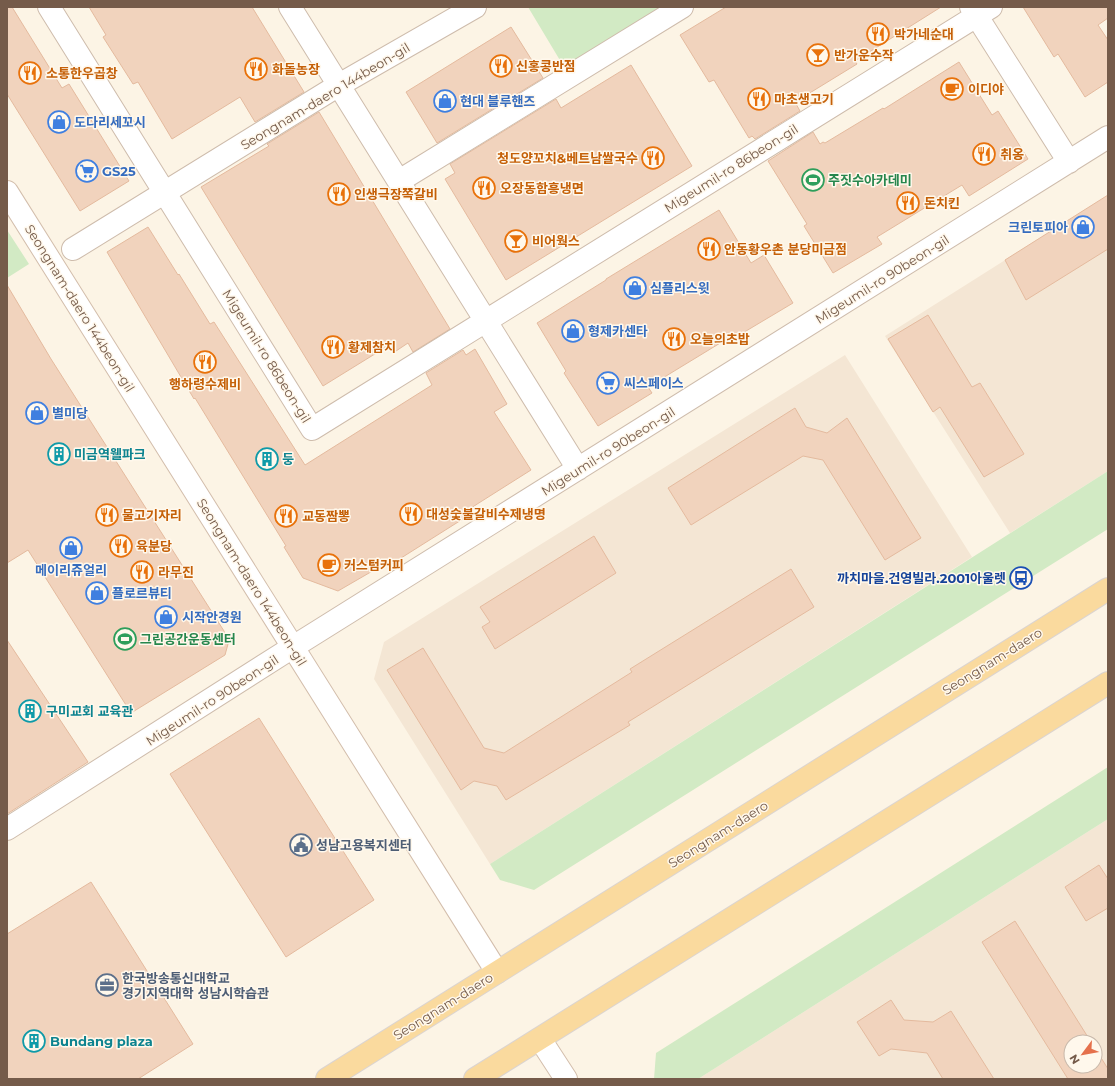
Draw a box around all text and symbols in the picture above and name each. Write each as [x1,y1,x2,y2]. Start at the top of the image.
restaurant icon: 박가네순대 [865,21,891,47]
place label: 박가네순대 [894,26,954,42]
street label: Seongnam-daero 144beon-gil [238,39,412,153]
bar icon: 반가운수작 [805,42,831,68]
place label: 반가운수작 [834,47,894,63]
restaurant icon: 신홍콩반점 [488,53,514,79]
restaurant icon: 화돌농장 [243,56,269,82]
place label: 신홍콩반점 [516,58,576,74]
restaurant icon: 소통한우곱창 [17,60,43,86]
place label: 화돌농장 [272,61,320,77]
place label: 소통한우곱창 [46,65,118,81]
cafe icon: 이디야 [939,76,965,102]
place label: 이디야 [968,81,1004,97]
restaurant icon: 마초생고기 [746,86,772,112]
shop icon: 현대 블루핸즈 [432,88,458,114]
place label: 마초생고기 [774,91,834,107]
place label: 현대 블루핸즈 [460,93,535,109]
shop icon: 도다리세꼬시 [46,109,72,135]
place label: 도다리세꼬시 [74,114,146,130]
street label: Migeumil-ro 86beon-gil [661,120,801,216]
restaurant icon: 취옹 [971,141,997,167]
restaurant icon: 청도양꼬치&베트남쌀국수 [640,145,666,171]
place label: 취옹 [1000,146,1024,162]
place label: 청도양꼬치&베트남쌀국수 [497,150,638,166]
supermarket icon: GS25 [74,158,100,184]
place label: GS25 [102,163,136,179]
sports icon: 주짓수아카데미 [800,167,826,193]
place label: 주짓수아카데미 [828,172,912,188]
restaurant icon: 오장동함흥냉면 [471,175,497,201]
place label: 오장동함흥냉면 [500,180,584,196]
restaurant icon: 인생극장쪽갈비 [326,181,352,207]
place label: 인생극장쪽갈비 [354,186,438,202]
restaurant icon: 돈치킨 [895,190,921,216]
place label: 돈치킨 [924,195,960,211]
shop icon: 크린토피아 [1070,214,1096,240]
place label: 크린토피아 [1008,219,1068,235]
street label: Seongnam-daero 144beon-gil [22,221,138,395]
bar icon: 비어웍스 [503,228,529,254]
street label: Migeumil-ro 90beon-gil [812,231,952,327]
place label: 비어웍스 [532,233,580,249]
restaurant icon: 안동황우촌 분당미금점 [696,236,722,262]
place label: 안동황우촌 분당미금점 [724,241,847,257]
shop icon: 심플리스윗 [622,275,648,301]
place label: 심플리스윗 [650,280,710,296]
street label: Migeumil-ro 86beon-gil [219,286,315,426]
shop icon: 형제카센타 [560,318,586,344]
place label: 형제카센타 [588,323,648,339]
restaurant icon: 오늘의초밥 [661,326,687,352]
place label: 오늘의초밥 [690,331,750,347]
restaurant icon: 황제참치 [320,334,346,360]
place label: 황제참치 [348,339,396,355]
restaurant icon: 행하령수제비 [192,349,218,375]
supermarket icon: 씨스페이스 [595,370,621,396]
place label: 씨스페이스 [624,375,684,391]
place label: 행하령수제비 [169,376,241,392]
shop icon: 별미당 [24,400,50,426]
street label: Migeumil-ro 90beon-gil [538,403,678,499]
place label: 별미당 [52,405,88,421]
building icon: 미금역웰파크 [46,441,72,467]
place label: 미금역웰파크 [74,446,146,462]
building icon: 둥 [254,446,280,472]
place label: 둥 [282,451,294,467]
street label: Seongnam-daero 144beon-gil [194,495,310,669]
restaurant icon: 대성숯불갈비수제냉명 [398,501,424,527]
restaurant icon: 물고기자리 [94,502,120,528]
restaurant icon: 교동짬뽕 [273,503,299,529]
place label: 대성숯불갈비수제냉명 [426,506,546,522]
place label: 물고기자리 [122,507,182,523]
place label: 교동짬뽕 [302,508,350,524]
restaurant icon: 육분당 [108,533,134,559]
shop icon: 메이리쥬얼리 [58,535,84,561]
place label: 육분당 [136,538,172,554]
cafe icon: 커스텀커피 [316,552,342,578]
place label: 커스텀커피 [344,557,404,573]
restaurant icon: 라무진 [129,559,155,585]
place label: 메이리쥬얼리 [35,562,107,578]
place label: 라무진 [158,564,194,580]
bus stop icon: 까치마을.건영빌라.2001아울렛 [1008,565,1034,591]
place label: 까치마을.건영빌라.2001아울렛 [837,570,1006,586]
shop icon: 플로르뷰티 [84,580,110,606]
place label: 플로르뷰티 [112,585,172,601]
shop icon: 시작안경원 [153,604,179,630]
place label: 시작안경원 [182,609,242,625]
street label: Seongnam-daero [939,624,1045,698]
sports icon: 그린공간운동센터 [112,626,138,652]
place label: 그린공간운동센터 [140,631,236,647]
street label: Migeumil-ro 90beon-gil [143,651,281,749]
building icon: 구미교회 교육관 [17,698,43,724]
place label: 구미교회 교육관 [46,703,133,719]
street label: Seongnam-daero [665,797,771,871]
public building icon: 성남고용복지센터 [288,832,314,858]
place label: 성남고용복지센터 [316,837,412,853]
street label: Seongnam-daero [390,969,496,1043]
place label: 한국방송통신대학교 경기지역대학 성남시학습관 [122,970,269,1001]
office icon: 한국방송통신대학교 경기지역대학 성남시학습관 [94,972,120,998]
building icon: Bundang plaza [21,1028,47,1054]
place label: Bundang plaza [50,1033,153,1049]
north arrow [1063,1034,1103,1074]
text: N [1066,1052,1083,1067]

